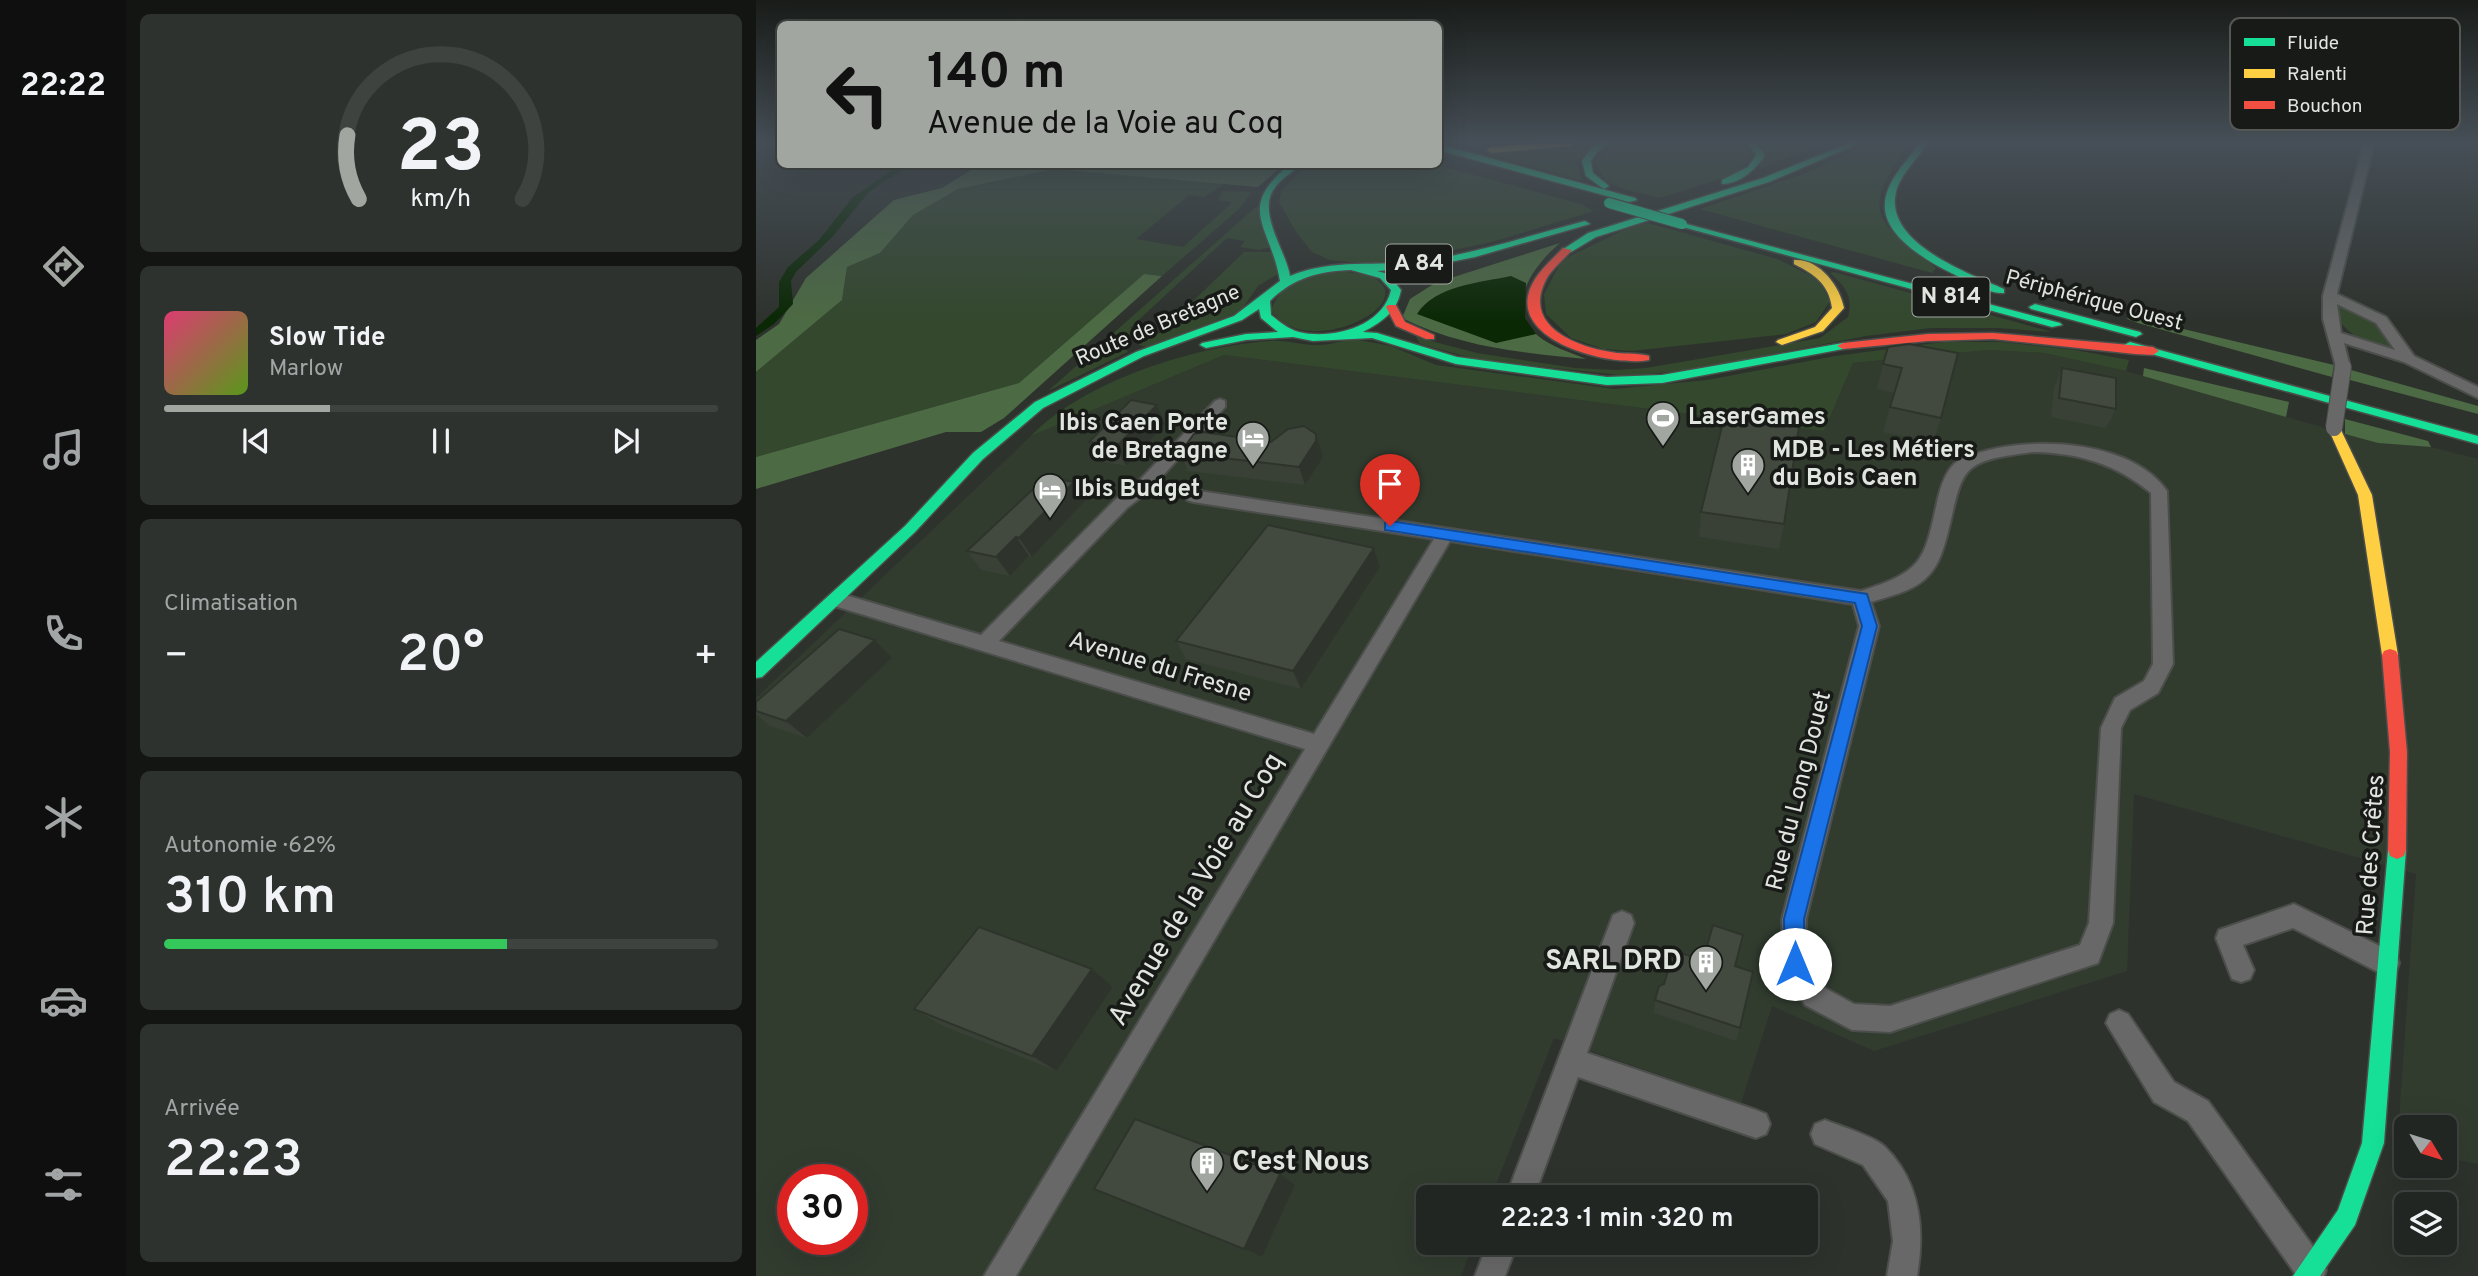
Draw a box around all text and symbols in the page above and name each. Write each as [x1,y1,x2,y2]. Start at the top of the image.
legend [2230,18,2460,130]
text: Fluide [2287,32,2339,56]
text: 140 m [927,44,1066,106]
icon: left [812,49,903,140]
text: Ralenti [2287,63,2347,87]
text: 22:22 [20,67,106,107]
text: Bouchon [2287,95,2363,119]
text: Avenue de la Voie au Coq [927,105,1284,145]
text: 23 [397,106,485,198]
text: km/h [411,184,471,216]
icon: directions [39,242,88,291]
road number: A 84 [1386,244,1452,284]
street label: Périphérique Ouest [2003,264,2185,338]
road number: N 814 [1912,278,1990,316]
street label: Route de Bretagne [1072,279,1244,373]
text: Slow Tide [269,322,386,355]
text: Marlow [269,355,343,384]
sports icon: LaserGames [1644,399,1682,448]
place label: LaserGames [1688,403,1826,433]
place label: Ibis Caen Porte de Bretagne [1059,409,1228,467]
hotel icon: Ibis Caen Porte de Bretagne [1234,419,1272,468]
icon: previous [237,422,275,460]
icon: pause [422,422,460,460]
icon: next [607,422,645,460]
icon: music [39,425,88,474]
place label: MDB - Les Métiers du Bois Caen [1772,436,1975,494]
building icon: MDB - Les Métiers du Bois Caen [1729,446,1767,495]
pin [1360,454,1420,526]
icon: arrive [1371,465,1409,503]
hotel icon: Ibis Budget [1031,471,1069,520]
place label: Ibis Budget [1074,475,1200,505]
text: Climatisation [164,590,298,619]
icon: phone [39,609,88,658]
text: 20° [397,624,485,690]
street label: Avenue du Fresne [1065,626,1255,710]
text: − [164,633,189,682]
text: + [693,633,718,682]
street label: Rue du Long Douet [1761,688,1839,894]
street label: Avenue de la Voie au Coq [1101,747,1293,1033]
street label: Rue des Crêtes [2351,774,2393,936]
icon: climate [39,793,88,842]
text: Autonomie · 62% [164,832,336,861]
text: 310 km [164,866,336,932]
position arrow [1758,927,1832,1001]
building icon: SARL DRD [1687,943,1725,992]
place label: SARL DRD [1545,944,1682,980]
icon: car [39,976,88,1025]
text: Arrivée [164,1095,240,1124]
north arrow [2394,1115,2457,1178]
map controls [2394,1115,2457,1255]
text: 22:23 [164,1129,303,1195]
building icon: C'est Nous [1188,1144,1226,1193]
place label: C'est Nous [1232,1145,1370,1181]
icon: filters [39,1160,88,1209]
speed limit sign: 30 [777,1164,868,1255]
button: layers [2394,1192,2457,1255]
text: 22:23 · 1 min · 320 m [1500,1203,1734,1236]

